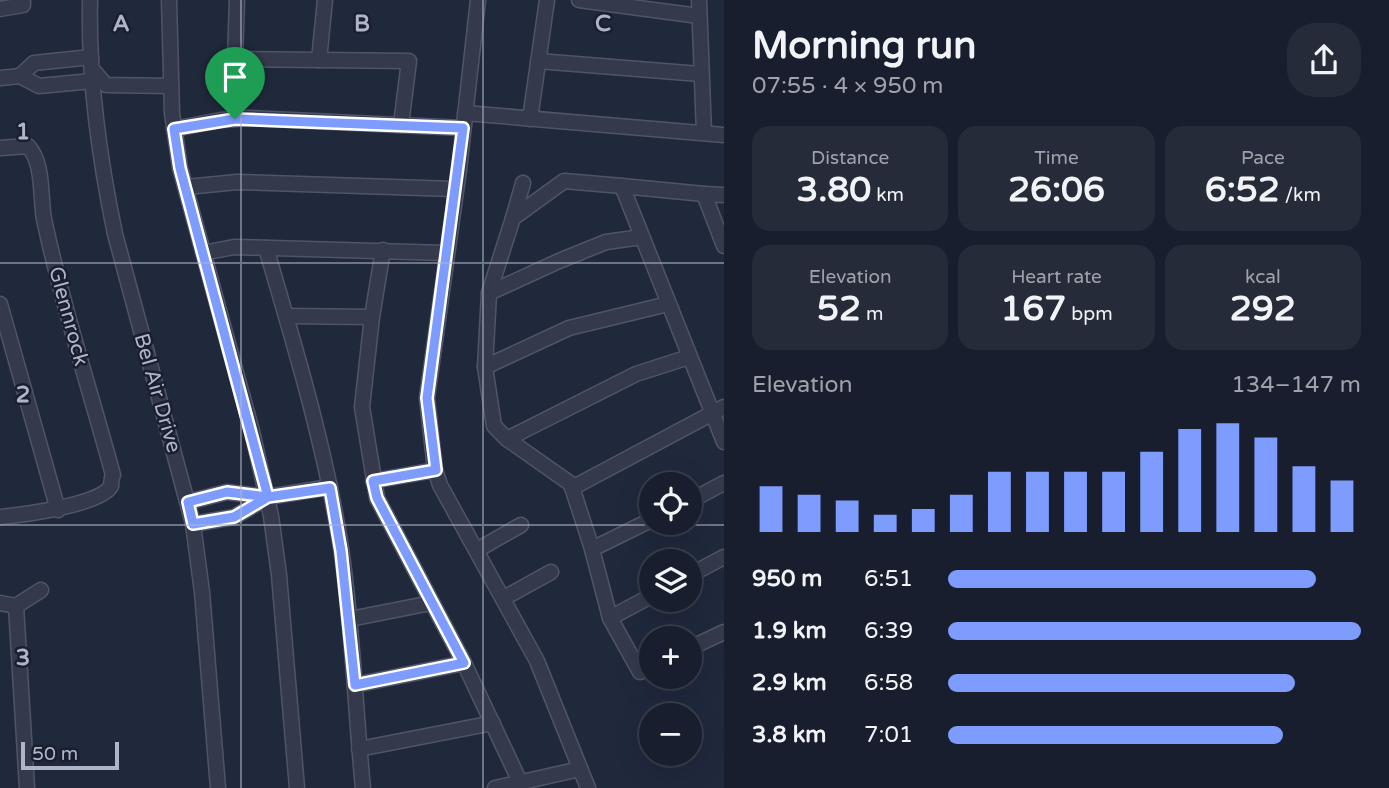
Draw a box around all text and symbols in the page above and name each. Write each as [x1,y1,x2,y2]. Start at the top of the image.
text: A [112,10,130,38]
text: B [354,10,370,38]
text: C [595,10,611,38]
text: Morning run [752,23,976,69]
button: share [1287,23,1361,97]
pin [205,47,265,119]
icon: arrive [216,58,254,96]
text: 07:55 · 4 × 950 m [752,72,943,100]
text: 1 [16,118,30,146]
text: Distance [811,147,889,169]
text: Time [1034,147,1079,169]
text: Pace [1241,147,1285,169]
text: 3.80 [796,169,871,211]
text: 26:06 [1008,169,1105,211]
text: 6:52 [1205,169,1280,211]
text: km [871,184,904,206]
text: /km [1280,184,1321,206]
street label: Glennrock [43,264,94,368]
text: Elevation [809,266,892,288]
text: Heart rate [1011,266,1102,288]
text: kcal [1245,266,1281,288]
text: 52 [817,288,861,330]
text: 167 [1000,288,1066,330]
text: 292 [1230,288,1296,330]
text: m [861,303,883,325]
text: bpm [1066,303,1113,325]
street label: Bel Air Drive [129,331,187,456]
text: Elevation [752,371,853,399]
text: 134–147 m [1231,371,1361,399]
text: 2 [16,381,30,409]
map controls [639,472,702,766]
button: locate [639,472,702,535]
button: layers [639,549,702,612]
text: 950 m [752,565,822,593]
text: 6:51 [864,565,913,593]
text: 1.9 km [752,617,827,645]
text: 6:39 [864,617,913,645]
button: + [639,626,702,689]
text: 3 [16,644,30,672]
text: 2.9 km [752,669,827,697]
text: 6:58 [864,669,913,697]
button: − [639,703,702,766]
text: 3.8 km [752,721,826,749]
text: 7:01 [864,721,913,749]
scale bar [21,739,119,771]
text: 50 m [32,743,78,765]

